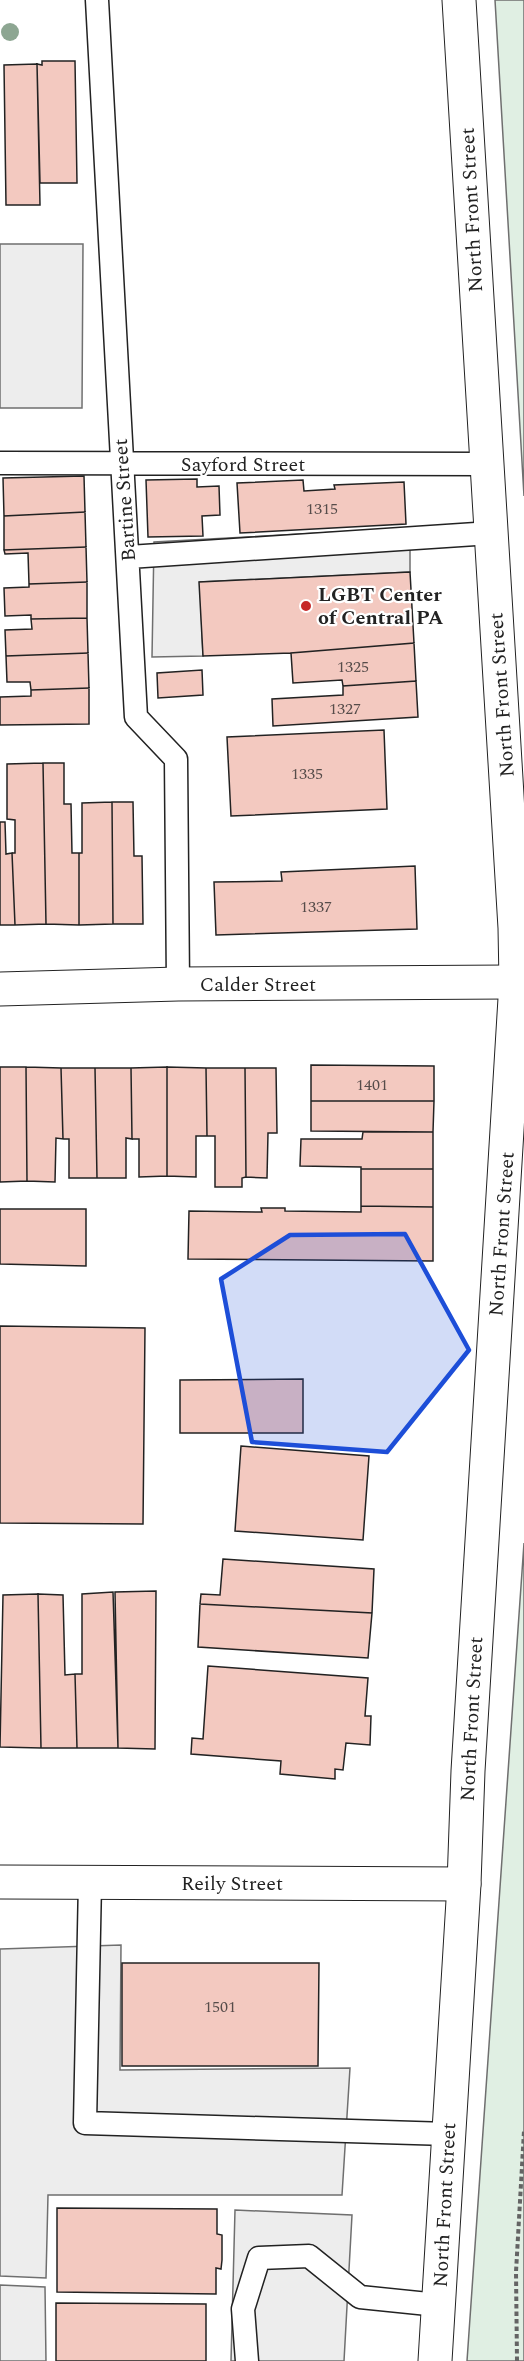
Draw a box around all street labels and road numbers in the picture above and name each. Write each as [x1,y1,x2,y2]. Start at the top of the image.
street label: North Front Street [453,127,491,293]
street label: Bartine Street [106,438,144,562]
street label: Sayford Street [181,450,305,480]
street label: North Front Street [481,612,523,778]
street label: Calder Street [200,970,316,1000]
street label: North Front Street [481,1151,523,1317]
street label: North Front Street [453,1636,491,1802]
street label: Reily Street [181,1869,283,1899]
street label: North Front Street [426,2122,464,2288]

